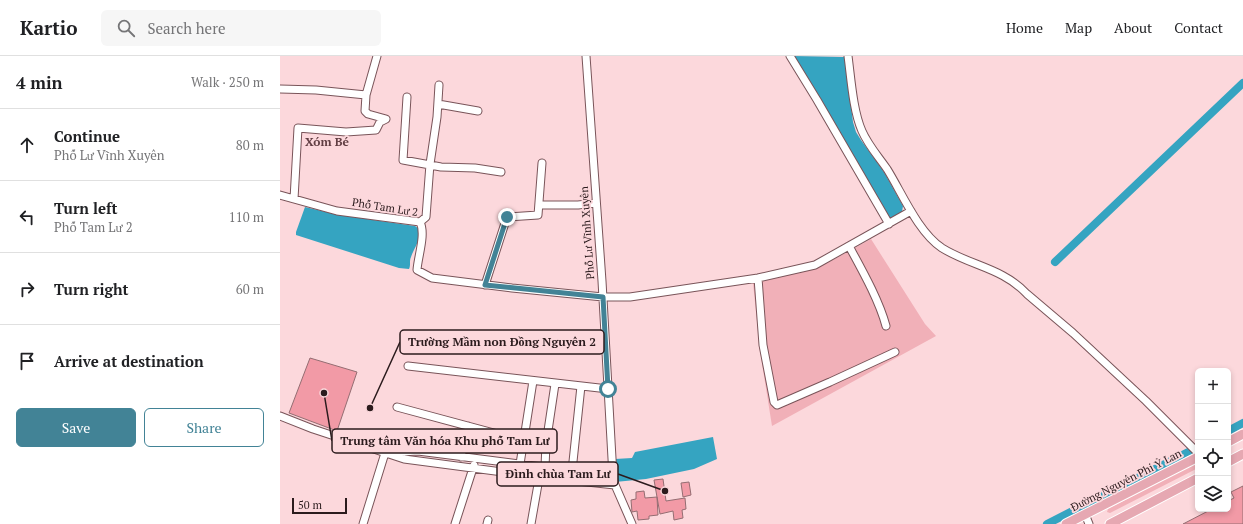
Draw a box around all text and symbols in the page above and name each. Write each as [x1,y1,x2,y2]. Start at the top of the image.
search box [101,10,381,46]
text: Kartio [20,15,77,40]
icon: search [115,17,137,39]
text: Search here [147,18,225,38]
text: Home [1006,18,1043,37]
text: Map [1065,18,1092,37]
text: About [1114,18,1152,37]
text: Contact [1174,18,1223,37]
text: 4 min [16,71,63,94]
text: Walk · 250 m [191,73,264,91]
text: Continue [54,126,120,146]
icon: ahead [16,134,38,156]
district label: Xóm Bé [305,134,349,149]
text: 80 m [236,136,264,154]
text: Phố Lư Vĩnh Xuyên [54,146,164,164]
street label: Phố Lư Vĩnh Xuyên [577,185,597,280]
street label: Phố Tam Lư 2 [351,195,419,219]
text: Turn left [54,198,118,218]
icon: left [16,206,38,228]
text: 110 m [229,208,264,226]
route end [498,208,516,226]
text: Phố Tam Lư 2 [54,218,133,236]
icon: right [16,278,38,300]
text: Turn right [54,279,129,299]
text: 60 m [236,280,264,298]
callout: Trường Mầm non Đồng Nguyên 2 [400,330,604,354]
text: Trường Mầm non Đồng Nguyên 2 [408,334,596,349]
icon: arrive [16,350,38,372]
text: Arrive at destination [54,351,204,371]
map controls [1195,368,1231,512]
button: + [1195,368,1231,404]
route start [599,380,617,398]
button: − [1195,404,1231,440]
button: Save [16,408,136,447]
button: Share [144,408,264,447]
callout: Trung tâm Văn hóa Khu phố Tam Lư [332,429,557,453]
text: Trung tâm Văn hóa Khu phố Tam Lư [340,433,550,448]
button: locate [1195,440,1231,476]
street label: Đường Nguyên Phi Ỷ Lan [1068,446,1184,514]
callout: Đình chùa Tam Lư [497,462,618,486]
text: Đình chùa Tam Lư [505,466,611,481]
button: layers [1195,476,1231,512]
scale bar [292,496,347,515]
text: 50 m [298,498,322,512]

